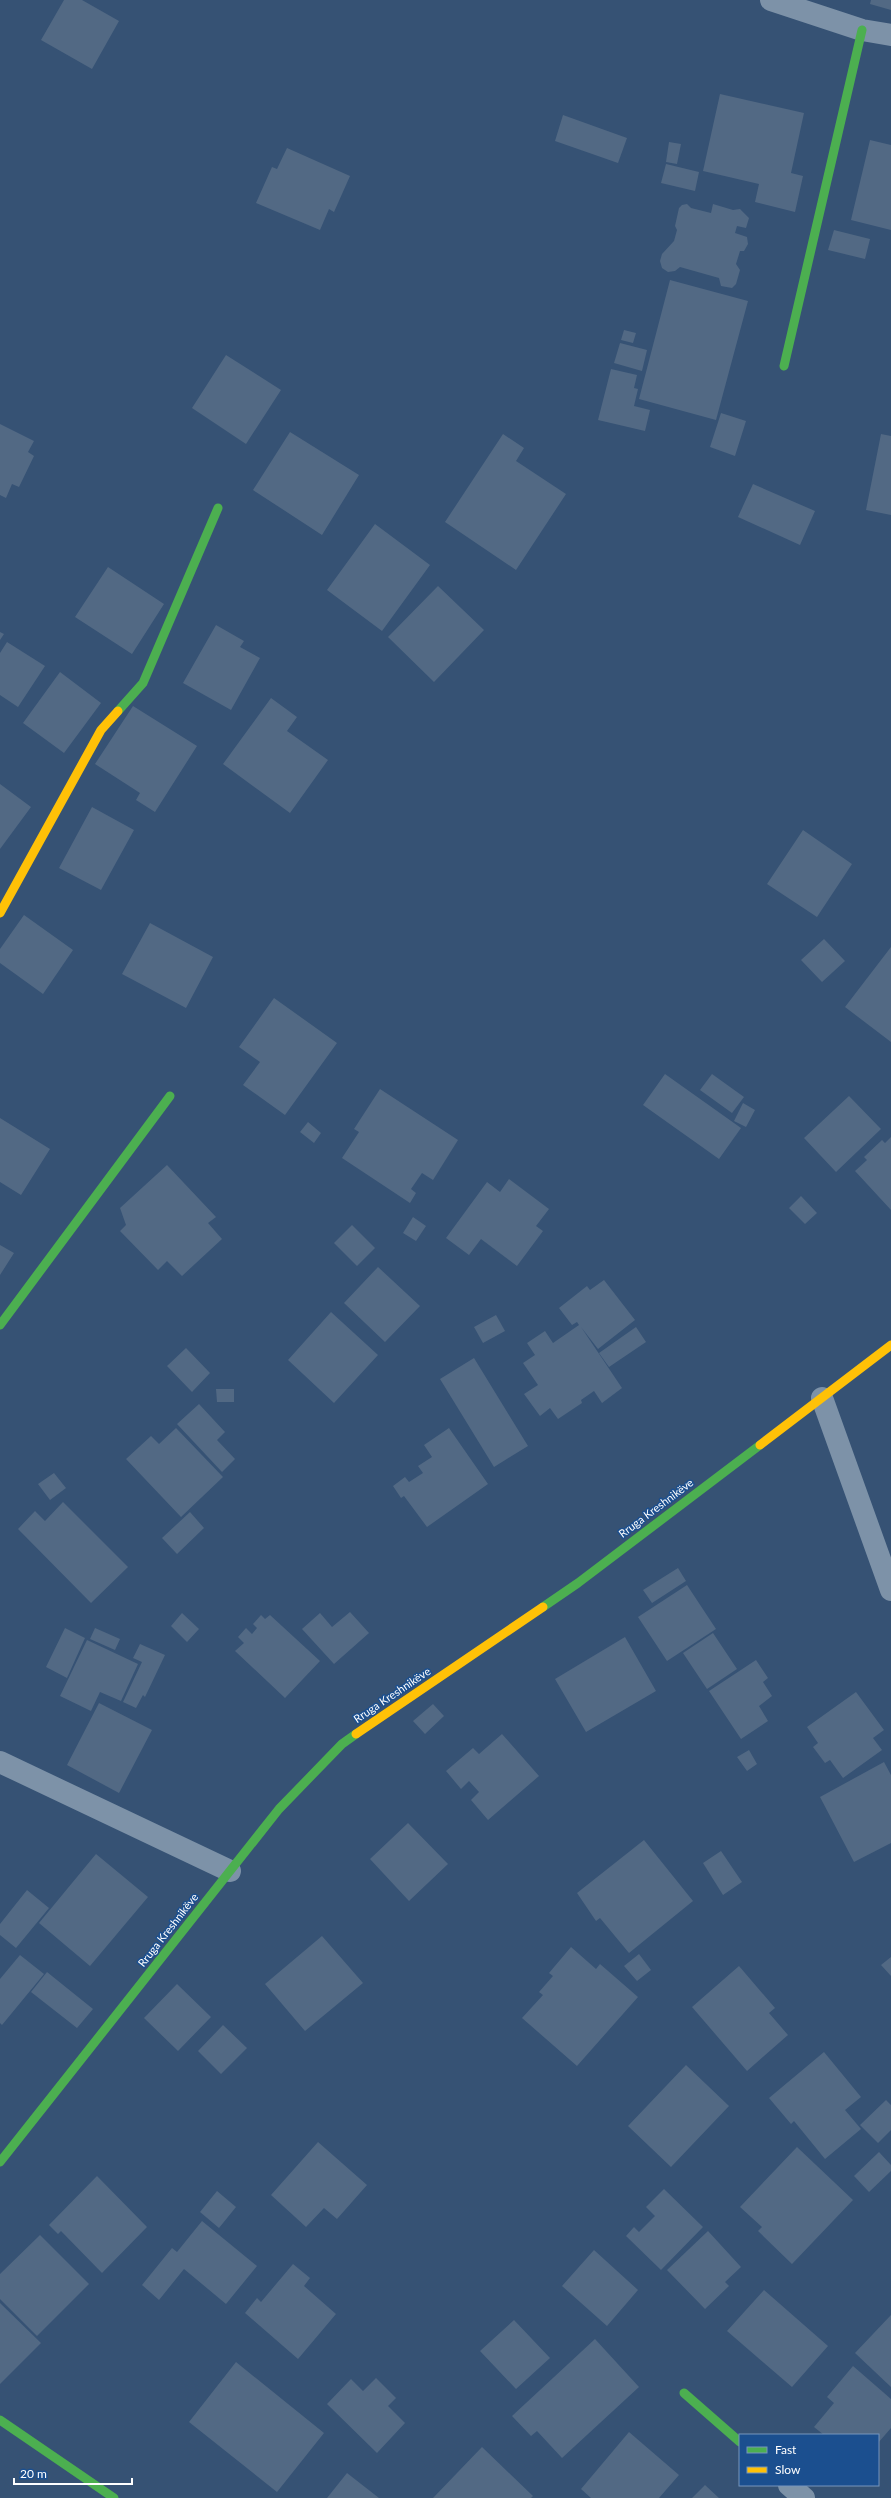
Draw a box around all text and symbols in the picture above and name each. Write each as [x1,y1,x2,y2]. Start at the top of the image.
street label: Rruga Kreshnikëve [616,1475,696,1540]
street label: Rruga Kreshnikëve [351,1664,433,1725]
street label: Rruga Kreshnikëve [135,1890,200,1969]
legend [739,2434,879,2486]
text: Fast [775,2442,797,2457]
scale bar [14,2460,132,2486]
text: Slow [775,2462,801,2477]
text: 20 m [20,2466,47,2481]

